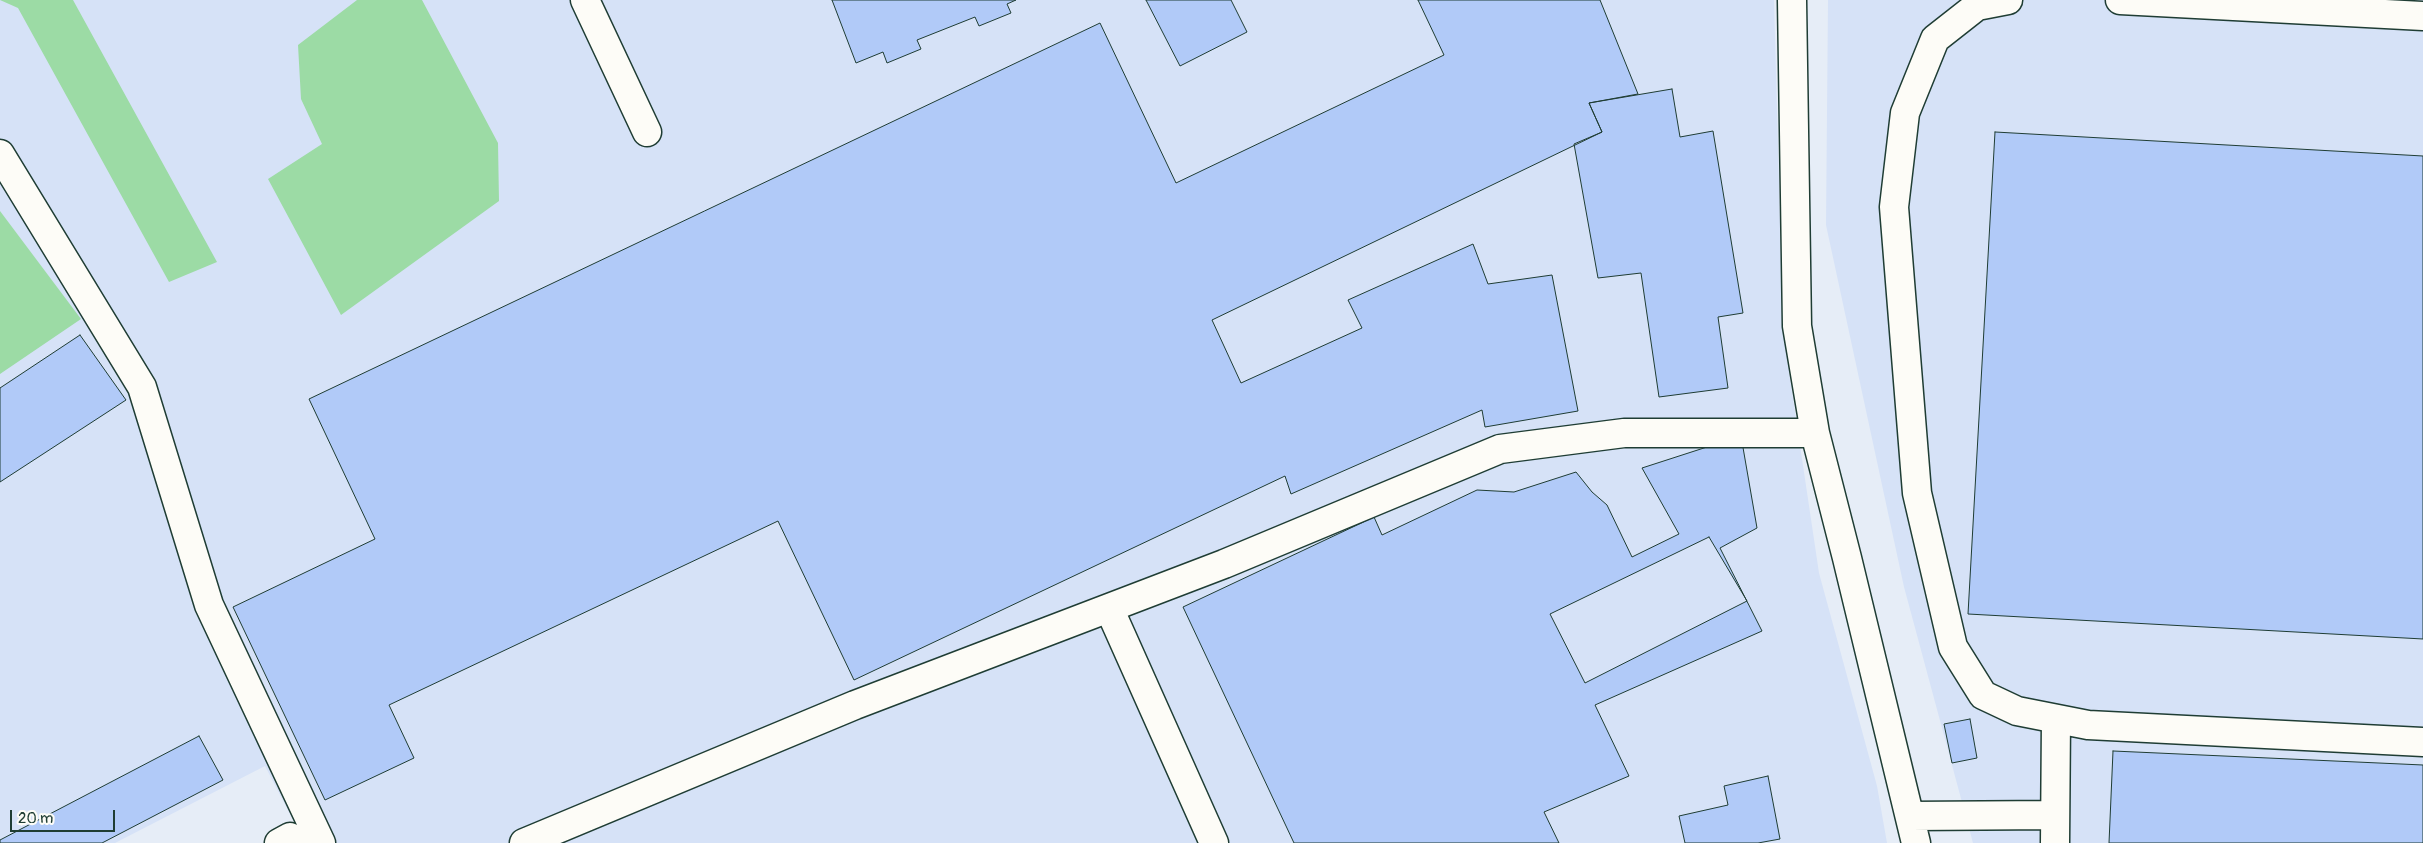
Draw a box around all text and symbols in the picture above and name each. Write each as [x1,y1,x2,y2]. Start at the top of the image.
scale bar [12,800,118,832]
text: 20 m [18,809,53,828]

